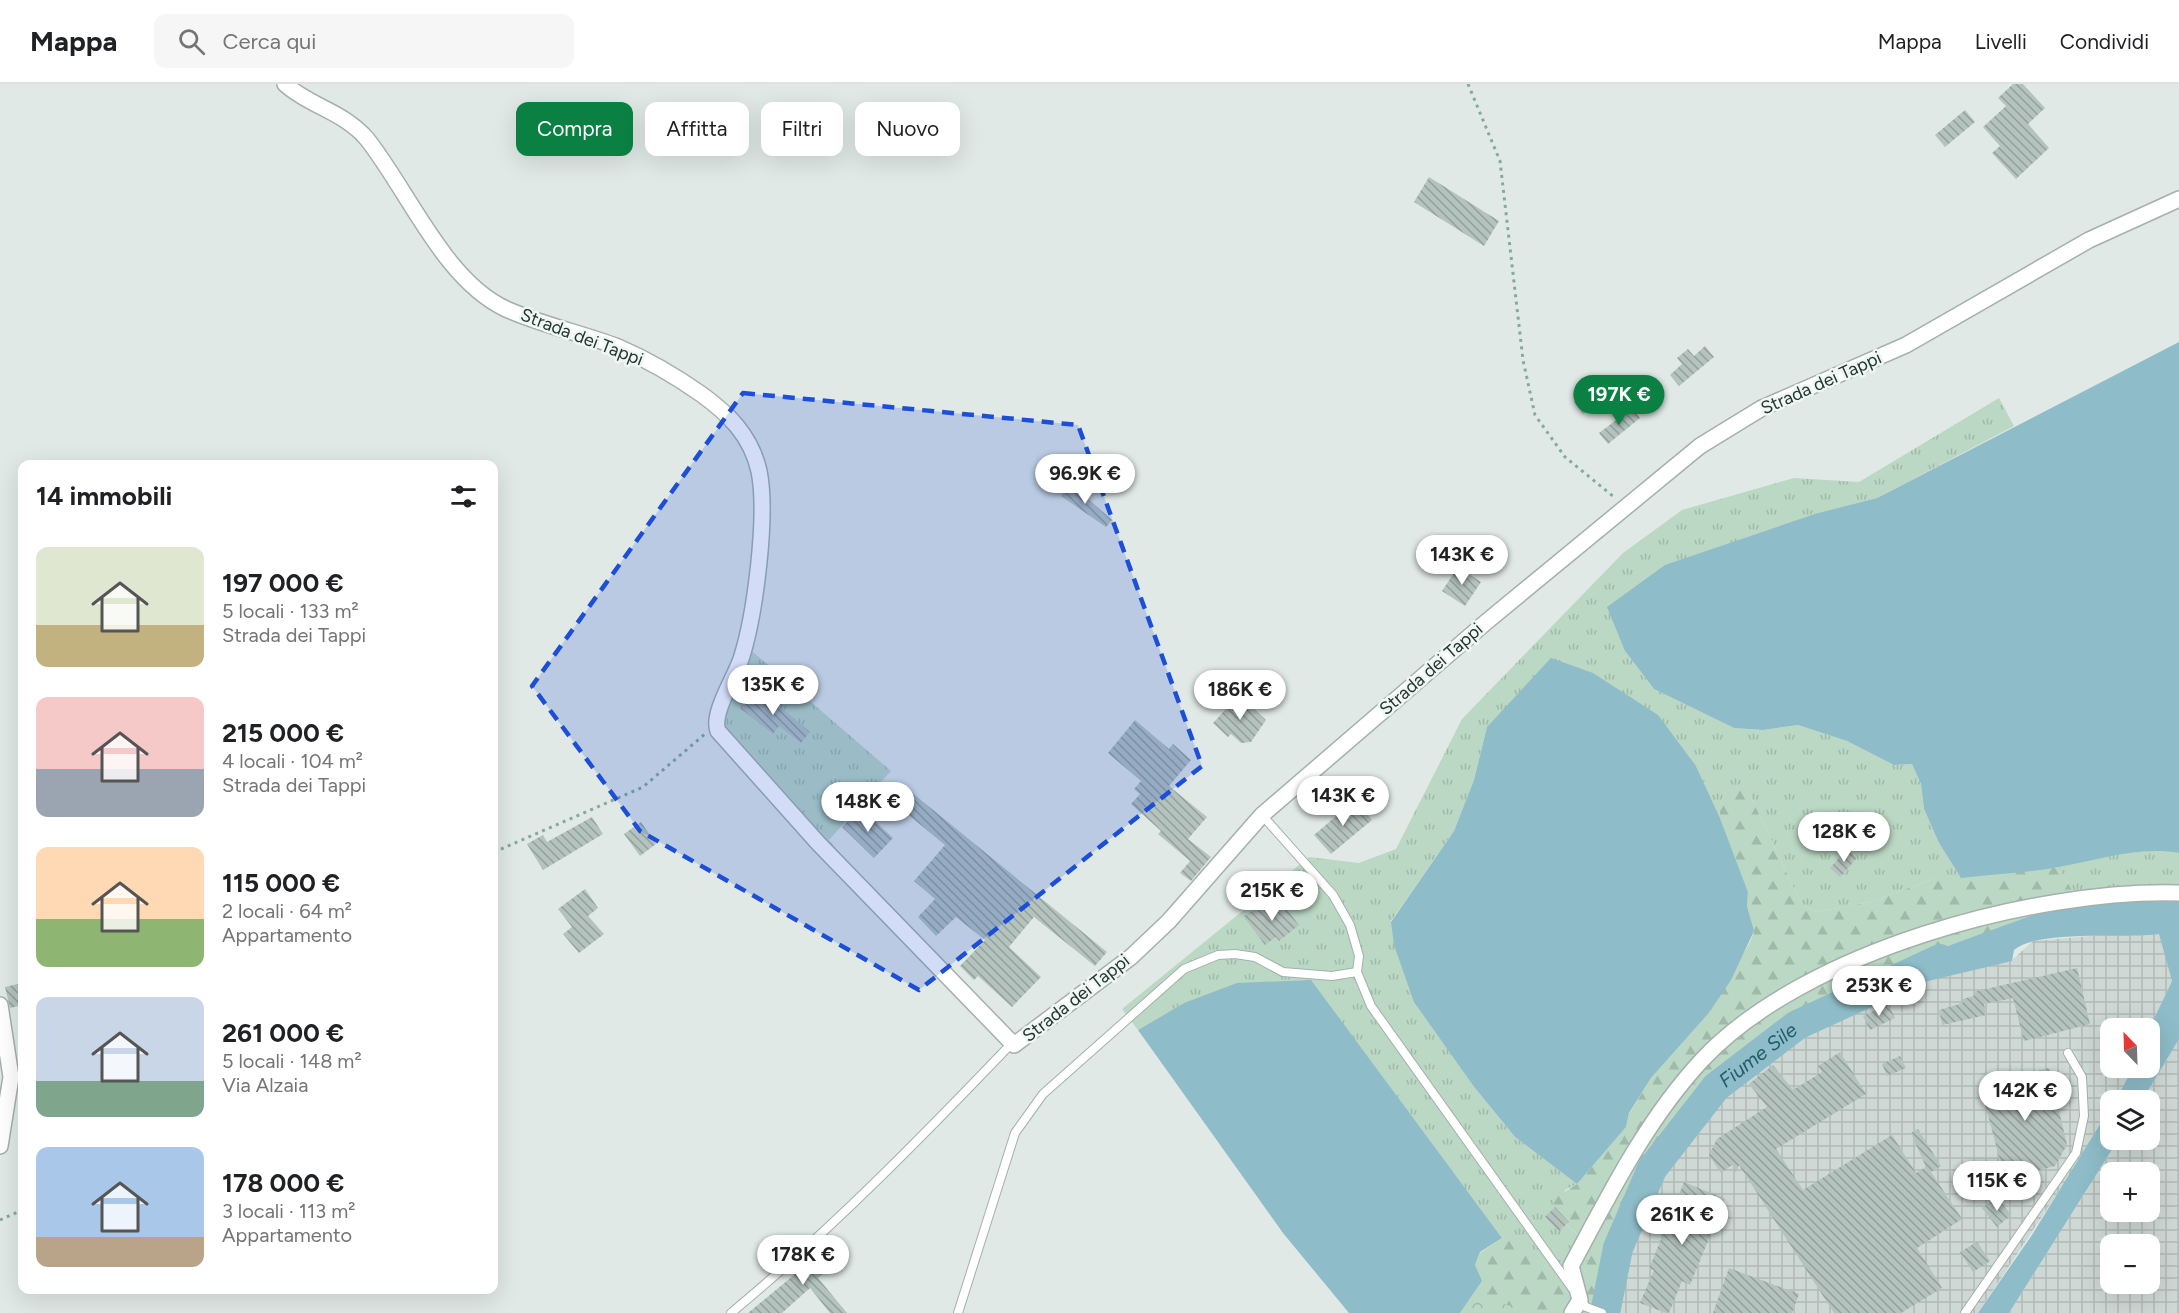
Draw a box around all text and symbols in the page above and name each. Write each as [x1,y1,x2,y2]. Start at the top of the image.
search box [154,14,574,68]
text: Mappa [30,24,118,58]
icon: search [175,25,208,58]
text: Cerca qui [223,28,316,55]
text: Mappa [1878,29,1942,54]
text: Livelli [1975,29,2027,54]
text: Condividi [2060,29,2149,54]
chip: Compra [516,102,633,156]
chip: Affitta [645,102,749,156]
chip: Filtri [761,102,843,156]
chip: Nuovo [855,102,960,156]
street label: Strada dei Tappi [517,303,647,371]
street label: Strada dei Tappi [1757,347,1885,419]
pin: 197K € [1570,375,1668,426]
text: 197K € [1587,382,1651,406]
pin: 96.9K € [1030,454,1140,505]
text: 96.9K € [1049,461,1121,485]
text: 14 immobili [36,480,172,512]
icon: filters [447,480,480,513]
pin: 143K € [1413,535,1511,586]
text: 143K € [1430,542,1494,566]
text: 197 000 € [222,567,344,599]
icon: home [84,571,156,643]
text: 5 locali · 133 m² [222,599,359,623]
street label: Strada dei Tappi [1375,618,1487,720]
text: Strada dei Tappi [222,623,366,647]
pin: 135K € [724,665,822,716]
pin: 186K € [1191,670,1289,721]
text: 135K € [741,672,805,696]
text: 186K € [1208,677,1272,701]
text: 215 000 € [222,717,344,749]
icon: home [84,721,156,793]
text: 4 locali · 104 m² [222,749,363,773]
text: Strada dei Tappi [222,773,366,797]
pin: 143K € [1294,776,1392,827]
pin: 148K € [819,782,917,833]
text: 143K € [1311,783,1375,807]
text: 148K € [835,789,901,813]
pin: 128K € [1795,812,1893,863]
text: 128K € [1812,819,1876,843]
text: 115 000 € [222,867,340,899]
icon: home [84,871,156,943]
pin: 215K € [1223,871,1321,922]
text: 215K € [1240,878,1304,902]
text: 2 locali · 64 m² [222,899,352,923]
text: Appartamento [222,923,352,947]
street label: Strada dei Tappi [1018,949,1134,1047]
pin: 253K € [1830,966,1928,1017]
text: 253K € [1846,973,1912,997]
text: 261 000 € [222,1017,344,1049]
water label: Fiume Sile [1714,1017,1802,1092]
north arrow [2100,1018,2160,1078]
map controls [2100,1018,2160,1294]
icon: home [84,1021,156,1093]
text: 5 locali · 148 m² [222,1049,362,1073]
pin: 142K € [1976,1071,2074,1122]
text: Via Alzaia [222,1073,308,1097]
text: 142K € [1993,1078,2057,1102]
button: layers [2100,1090,2160,1150]
pin: 115K € [1948,1161,2046,1212]
button: + [2100,1162,2160,1222]
text: 178 000 € [222,1167,344,1199]
text: 115K € [1967,1168,2027,1192]
icon: home [84,1171,156,1243]
pin: 261K € [1633,1195,1731,1246]
text: 3 locali · 113 m² [222,1199,355,1223]
text: 261K € [1650,1202,1714,1226]
text: Appartamento [222,1223,352,1247]
button: − [2100,1234,2160,1294]
pin: 178K € [754,1235,852,1286]
text: 178K € [771,1242,835,1266]

